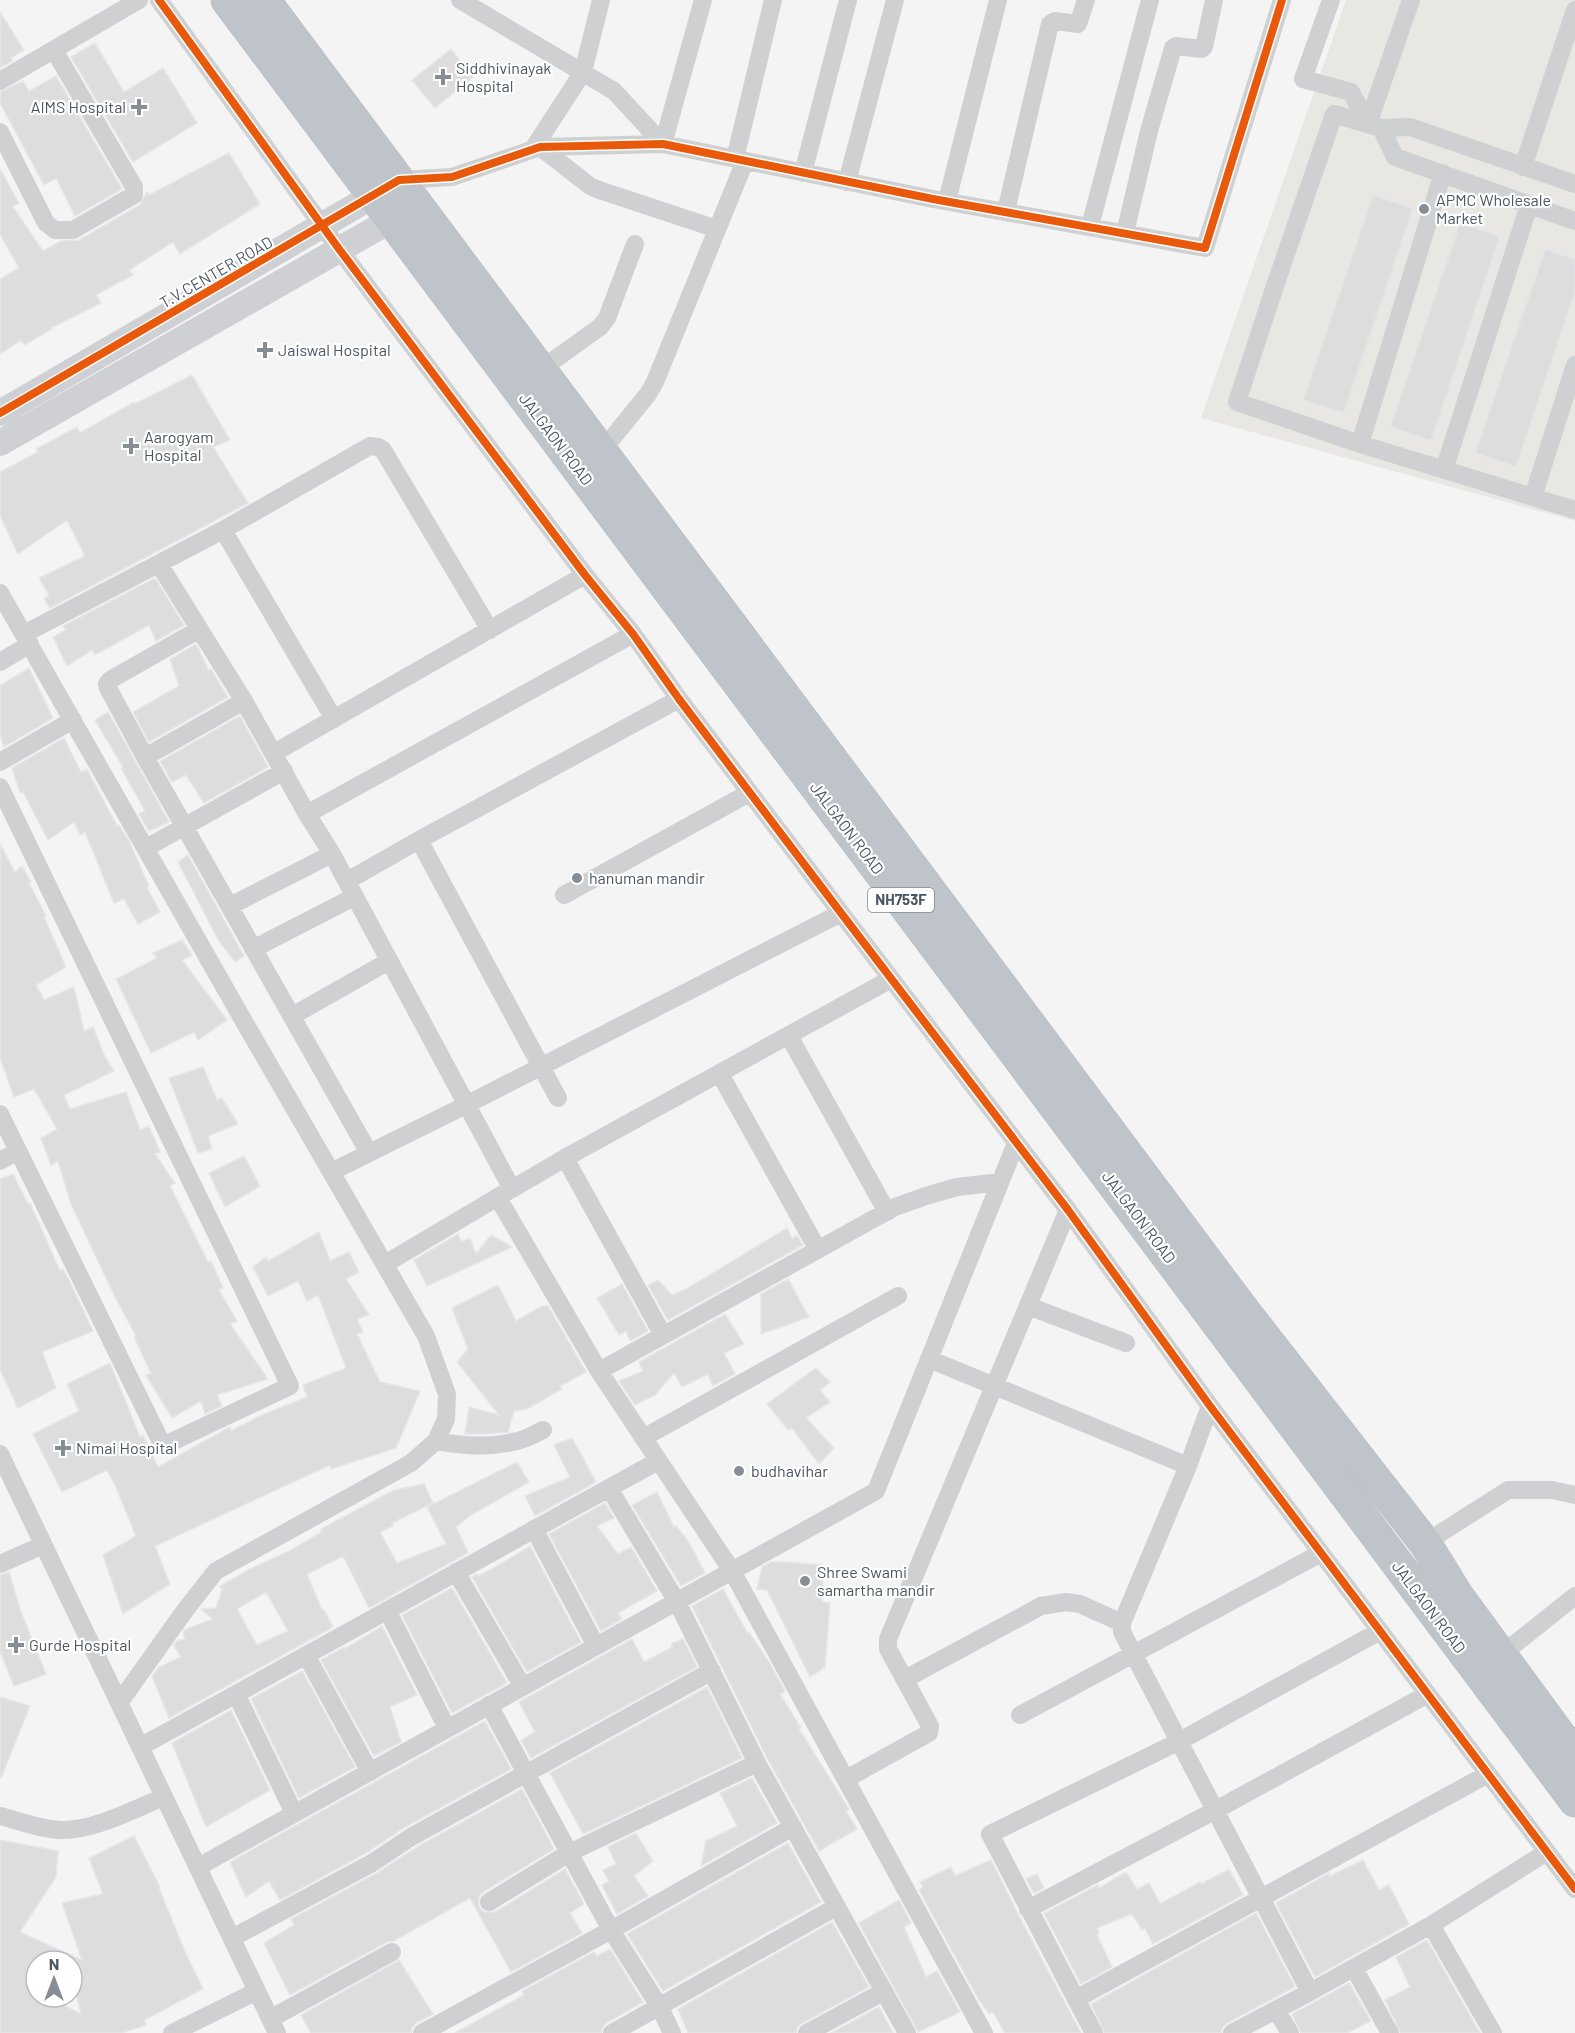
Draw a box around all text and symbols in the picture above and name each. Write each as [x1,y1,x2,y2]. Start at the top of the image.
place label: Siddhivinayak Hospital [456,58,551,95]
marker: Siddhivinayak Hospital [434,68,452,86]
place label: AIMS Hospital [31,97,126,116]
marker: AIMS Hospital [130,98,148,116]
place label: APMC Wholesale Market [1436,190,1551,227]
marker: APMC Wholesale Market [1417,202,1431,216]
street label: T.V.CENTER ROAD [156,232,276,312]
place label: Jaiswal Hospital [278,340,391,359]
marker: Jaiswal Hospital [256,341,274,359]
street label: JALGAON ROAD [516,389,597,489]
place label: Aarogyam Hospital [144,427,214,464]
marker: Aarogyam Hospital [122,437,140,455]
street label: JALGAON ROAD [807,778,888,878]
place label: hanuman mandir [589,868,705,887]
marker: hanuman mandir [570,871,584,885]
road number: NH753F [868,888,934,912]
street label: JALGAON ROAD [1099,1167,1180,1267]
place label: Nimai Hospital [76,1438,177,1457]
marker: Nimai Hospital [54,1439,72,1457]
place label: budhavihar [751,1461,828,1480]
marker: budhavihar [732,1464,746,1478]
street label: JALGAON ROAD [1389,1557,1470,1657]
place label: Shree Swami samartha mandir [817,1562,935,1599]
marker: Shree Swami samartha mandir [798,1574,812,1588]
place label: Gurde Hospital [29,1635,131,1654]
marker: Gurde Hospital [7,1636,25,1654]
north arrow [24,1949,84,2009]
text: N [49,1954,59,1973]

